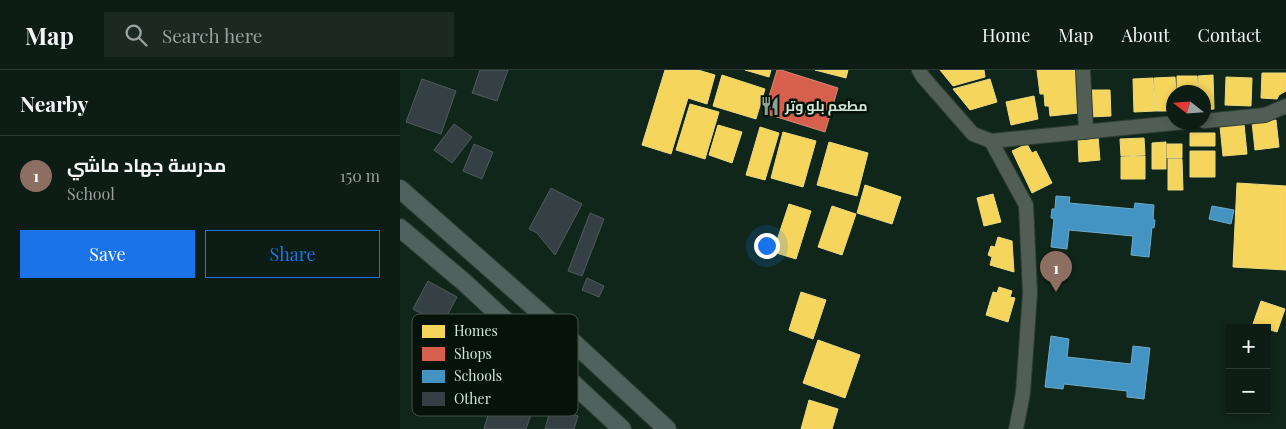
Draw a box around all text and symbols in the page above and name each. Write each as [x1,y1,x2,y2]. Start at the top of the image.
search box [104,12,454,57]
text: Map [25,19,74,51]
icon: search [122,21,150,49]
text: Search here [162,22,262,48]
text: Home [982,23,1030,47]
text: Map [1058,23,1093,47]
text: About [1121,23,1170,47]
text: Contact [1198,23,1261,47]
north arrow [1166,85,1211,130]
text: Nearby [20,89,89,117]
restaurant icon: مطعم بلو وتر [759,95,781,117]
place label: مطعم بلو وتر [784,96,867,116]
text: مدرسة جهاد ماشي [67,151,226,177]
text: 1 [33,165,39,186]
text: 150 m [340,165,380,186]
text: School [67,183,115,204]
button: Save [20,230,195,278]
button: Share [205,230,380,278]
your location [754,233,780,259]
pin: 1 [1040,251,1072,292]
legend [412,314,578,416]
text: Homes [454,321,498,340]
map controls [1226,324,1271,414]
button: + [1226,324,1271,369]
text: Shops [454,344,492,363]
text: Schools [454,366,502,385]
button: − [1226,369,1271,414]
text: Other [454,389,492,408]

